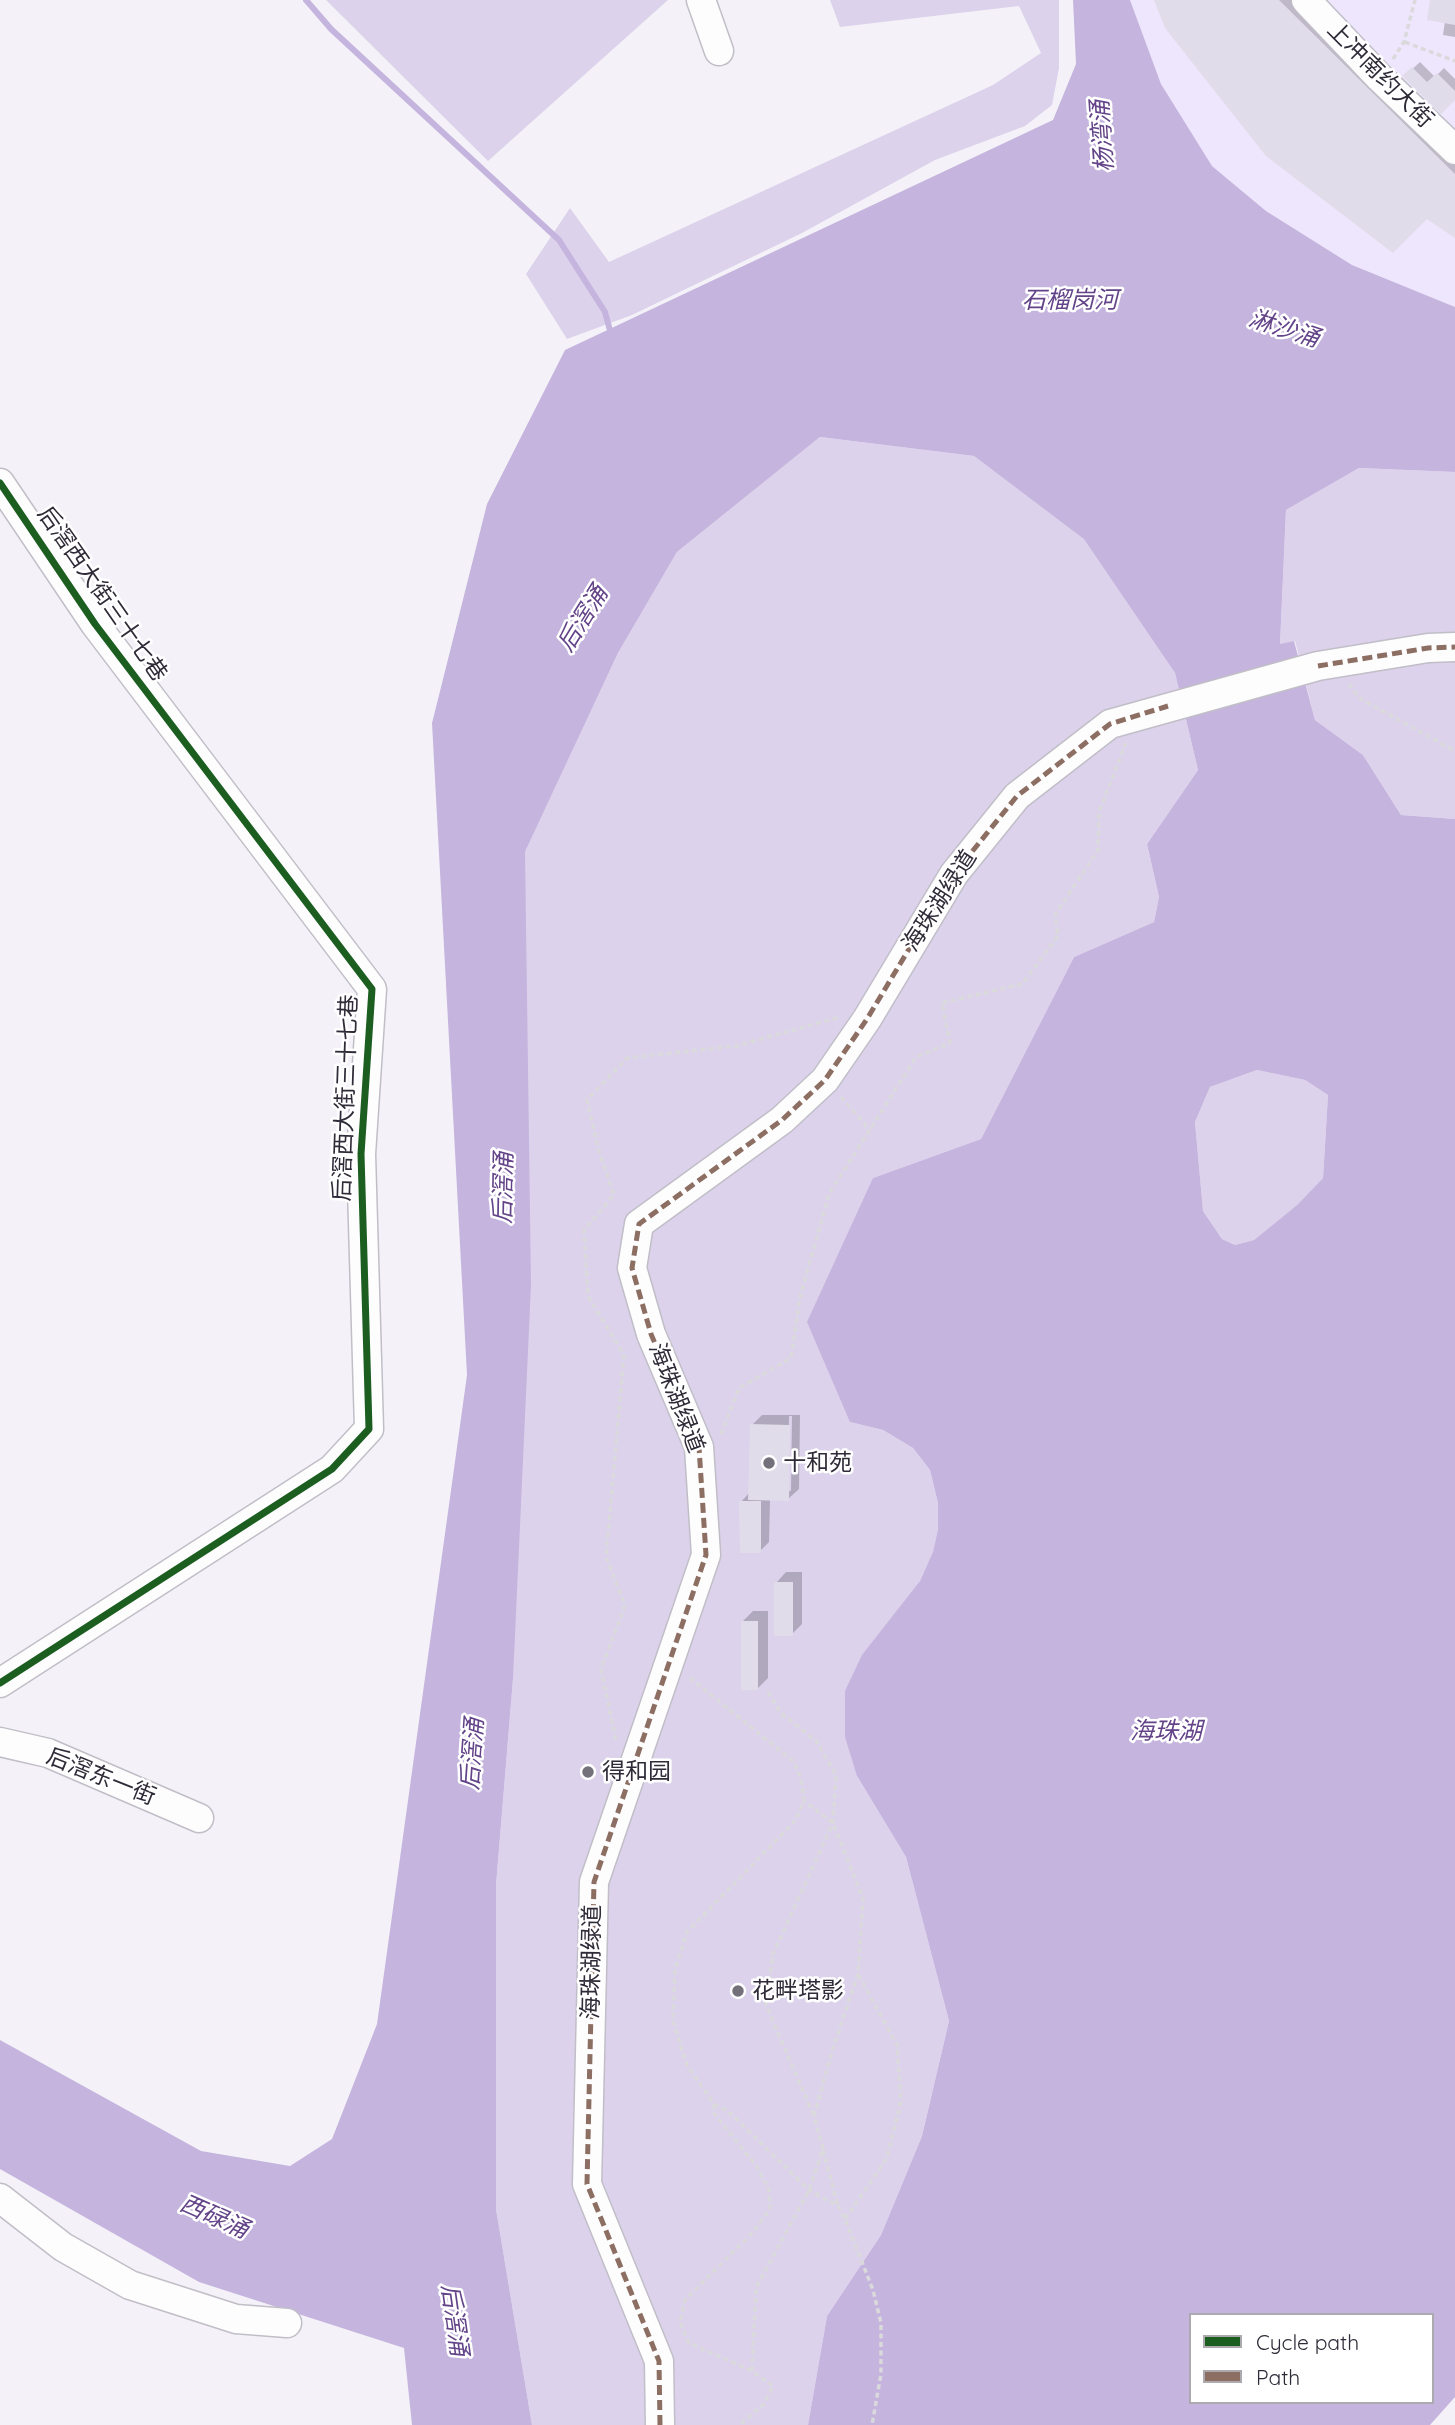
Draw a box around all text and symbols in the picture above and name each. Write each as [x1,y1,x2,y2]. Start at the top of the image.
street label: 上冲南约大街 [1321,16,1439,134]
water label: 杨湾涌 [1086,99,1120,173]
water label: 石榴岗河 [1022,287,1118,315]
water label: 淋沙涌 [1245,304,1323,354]
street label: 后滘西大街三十七巷 [31,501,173,687]
water label: 后滘涌 [552,581,614,657]
street label: 海珠湖绿道 [897,845,983,957]
street label: 后滘西大街三十七巷 [329,994,363,1202]
water label: 后滘涌 [489,1152,519,1224]
street label: 海珠湖绿道 [643,1339,709,1457]
place label: 十和苑 [783,1449,852,1477]
marker: 十和苑 [761,1455,777,1471]
water label: 后滘涌 [456,1717,490,1791]
water label: 海珠湖 [1130,1718,1202,1746]
street label: 后滘东一街 [43,1743,159,1811]
place label: 得和园 [602,1758,671,1786]
marker: 得和园 [580,1764,596,1780]
street label: 海珠湖绿道 [577,1904,607,2020]
place label: 花畔塔影 [752,1977,844,2005]
marker: 花畔塔影 [730,1983,746,1999]
water label: 西碌涌 [175,2189,253,2245]
water label: 后滘涌 [435,2282,473,2358]
legend [1189,2313,1434,2404]
text: Cycle path [1256,2329,1359,2355]
text: Path [1256,2364,1300,2390]

